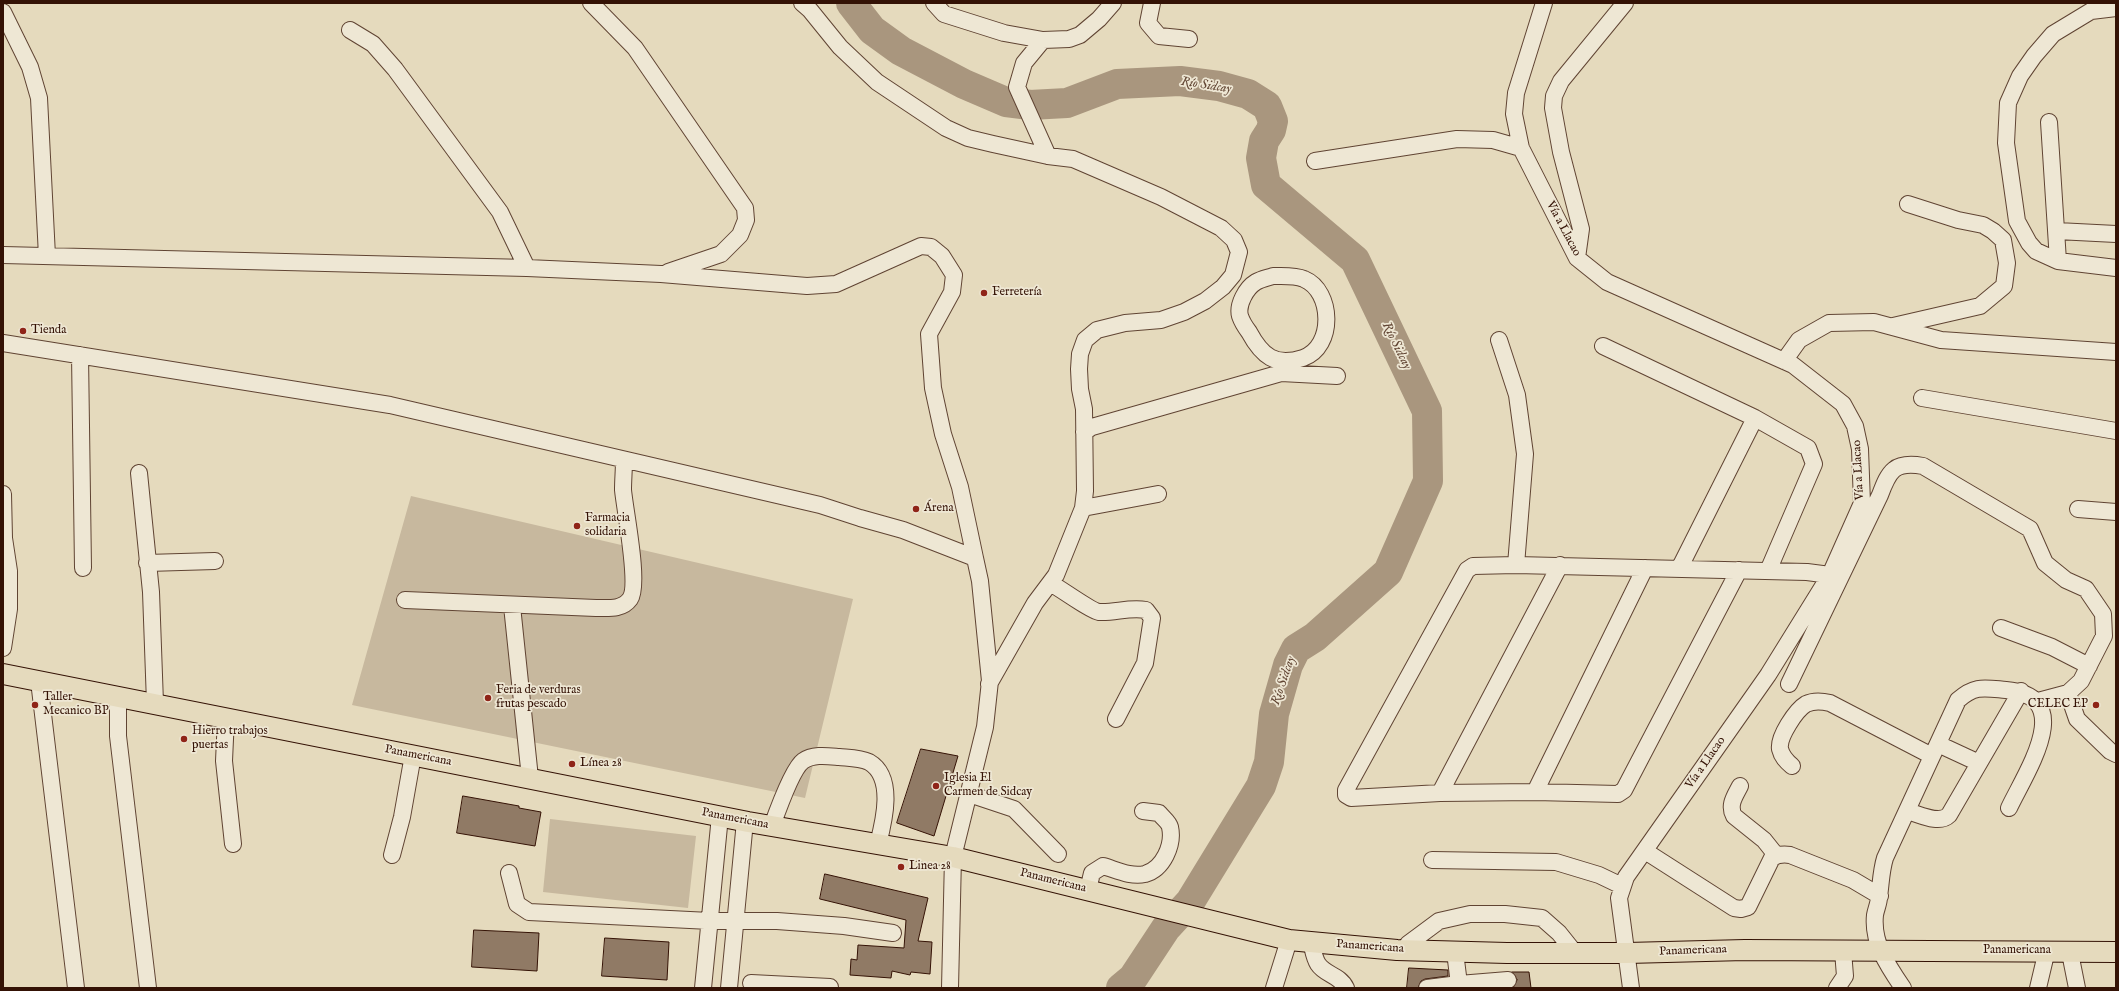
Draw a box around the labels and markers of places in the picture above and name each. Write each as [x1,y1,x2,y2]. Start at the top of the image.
place label: Ferretería [992,286,1042,300]
marker: Ferretería [979,288,989,298]
place label: Tienda [31,324,66,338]
marker: Tienda [18,326,28,336]
place label: Árena [924,502,954,516]
marker: Árena [911,504,921,514]
place label: Farmacia solidaria [585,512,630,540]
marker: Farmacia solidaria [572,521,582,531]
place label: Feria de verduras frutas pescado [496,684,581,712]
place label: Taller Mecanico BP [43,691,109,719]
marker: Feria de verduras frutas pescado [483,693,493,703]
place label: CELEC EP [2028,698,2088,712]
marker: Taller Mecanico BP [30,700,40,710]
marker: CELEC EP [2091,700,2101,710]
place label: Hierro trabajos puertas [192,725,268,753]
marker: Hierro trabajos puertas [179,734,189,744]
place label: Línea 28 [580,757,622,771]
marker: Línea 28 [567,759,577,769]
place label: Iglesia El Carmen de Sidcay [944,772,1032,800]
marker: Iglesia El Carmen de Sidcay [931,781,941,791]
place label: Linea 28 [909,860,951,874]
marker: Linea 28 [896,862,906,872]

